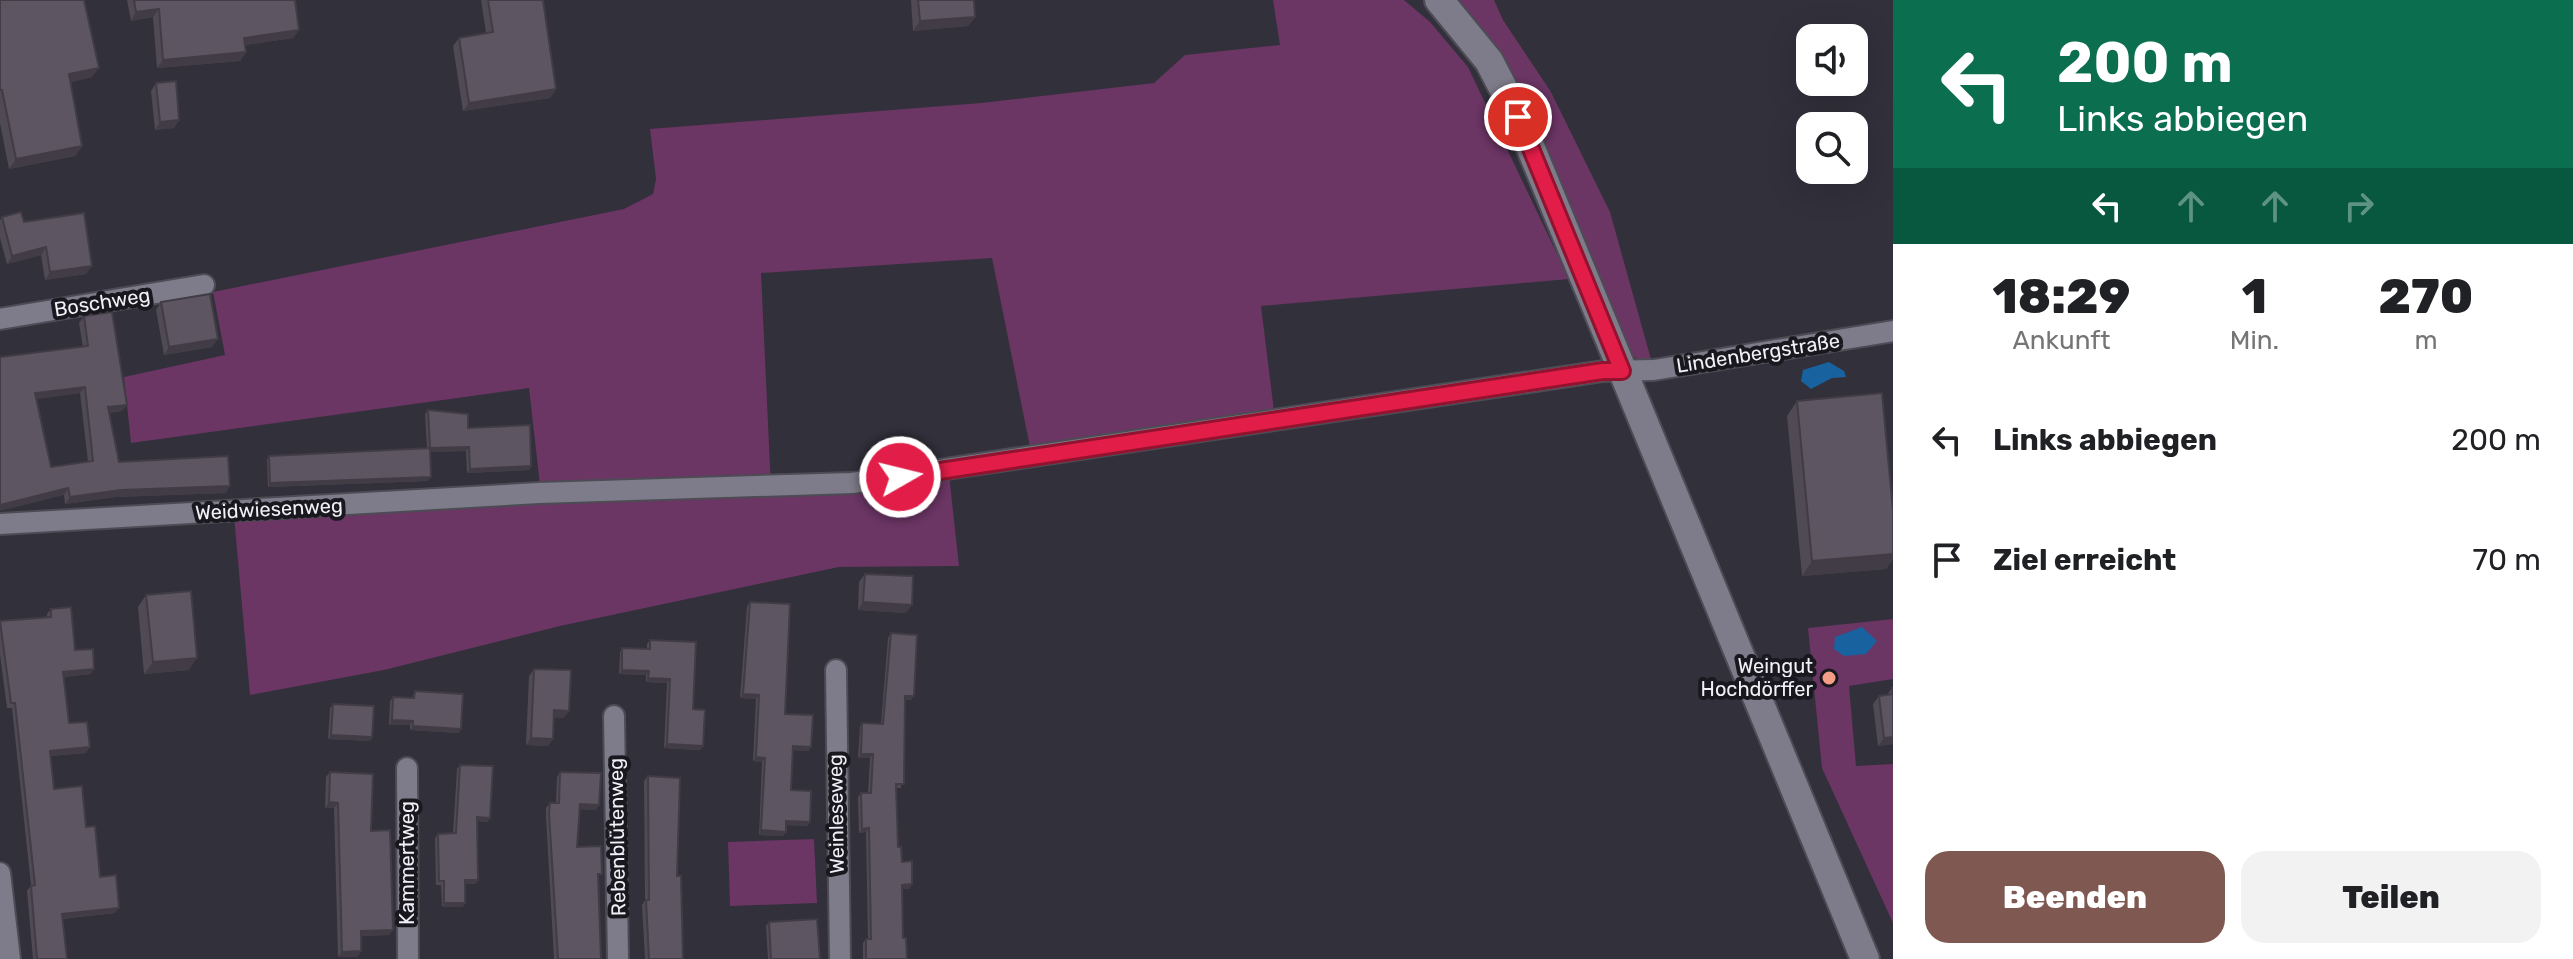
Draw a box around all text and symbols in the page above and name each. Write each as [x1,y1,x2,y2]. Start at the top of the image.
map controls [1796,24,1868,184]
button: sound [1796,24,1868,96]
text: 200 m [2057,30,2233,96]
icon: left [1925,32,2029,136]
pin [1484,83,1552,151]
icon: arrive [1496,95,1540,139]
text: Links abbiegen [2057,97,2308,140]
button: search [1796,112,1868,184]
icon: left [2085,184,2129,228]
icon: ahead [2169,184,2213,228]
icon: ahead [2253,184,2297,228]
icon: right [2337,184,2381,228]
text: 18:29 [1993,268,2130,325]
text: 1 [2242,268,2267,325]
text: 270 [2379,268,2473,325]
street label: Boschweg [52,283,152,321]
text: Ankunft [2012,325,2110,356]
text: Min. [2230,325,2279,356]
text: m [2414,325,2438,356]
street label: Lindenbergstraße [1674,328,1842,378]
icon: left [1925,418,1969,462]
text: Links abbiegen [1993,422,2217,458]
text: 200 m [2451,422,2541,458]
position arrow [858,435,942,519]
street label: Weidwiesenweg [195,493,343,525]
icon: arrive [1925,538,1969,582]
text: Ziel erreicht [1993,542,2176,578]
text: 70 m [2473,542,2541,578]
place label: Weingut Hochdörffer [1701,654,1813,701]
marker: Weingut Hochdörffer [1820,669,1838,687]
street label: Weinleseweg [823,754,849,874]
street label: Rebenblütenweg [604,758,630,916]
street label: Kammertweg [395,801,419,925]
button: Beenden [1925,851,2225,943]
button: Teilen [2241,851,2541,943]

